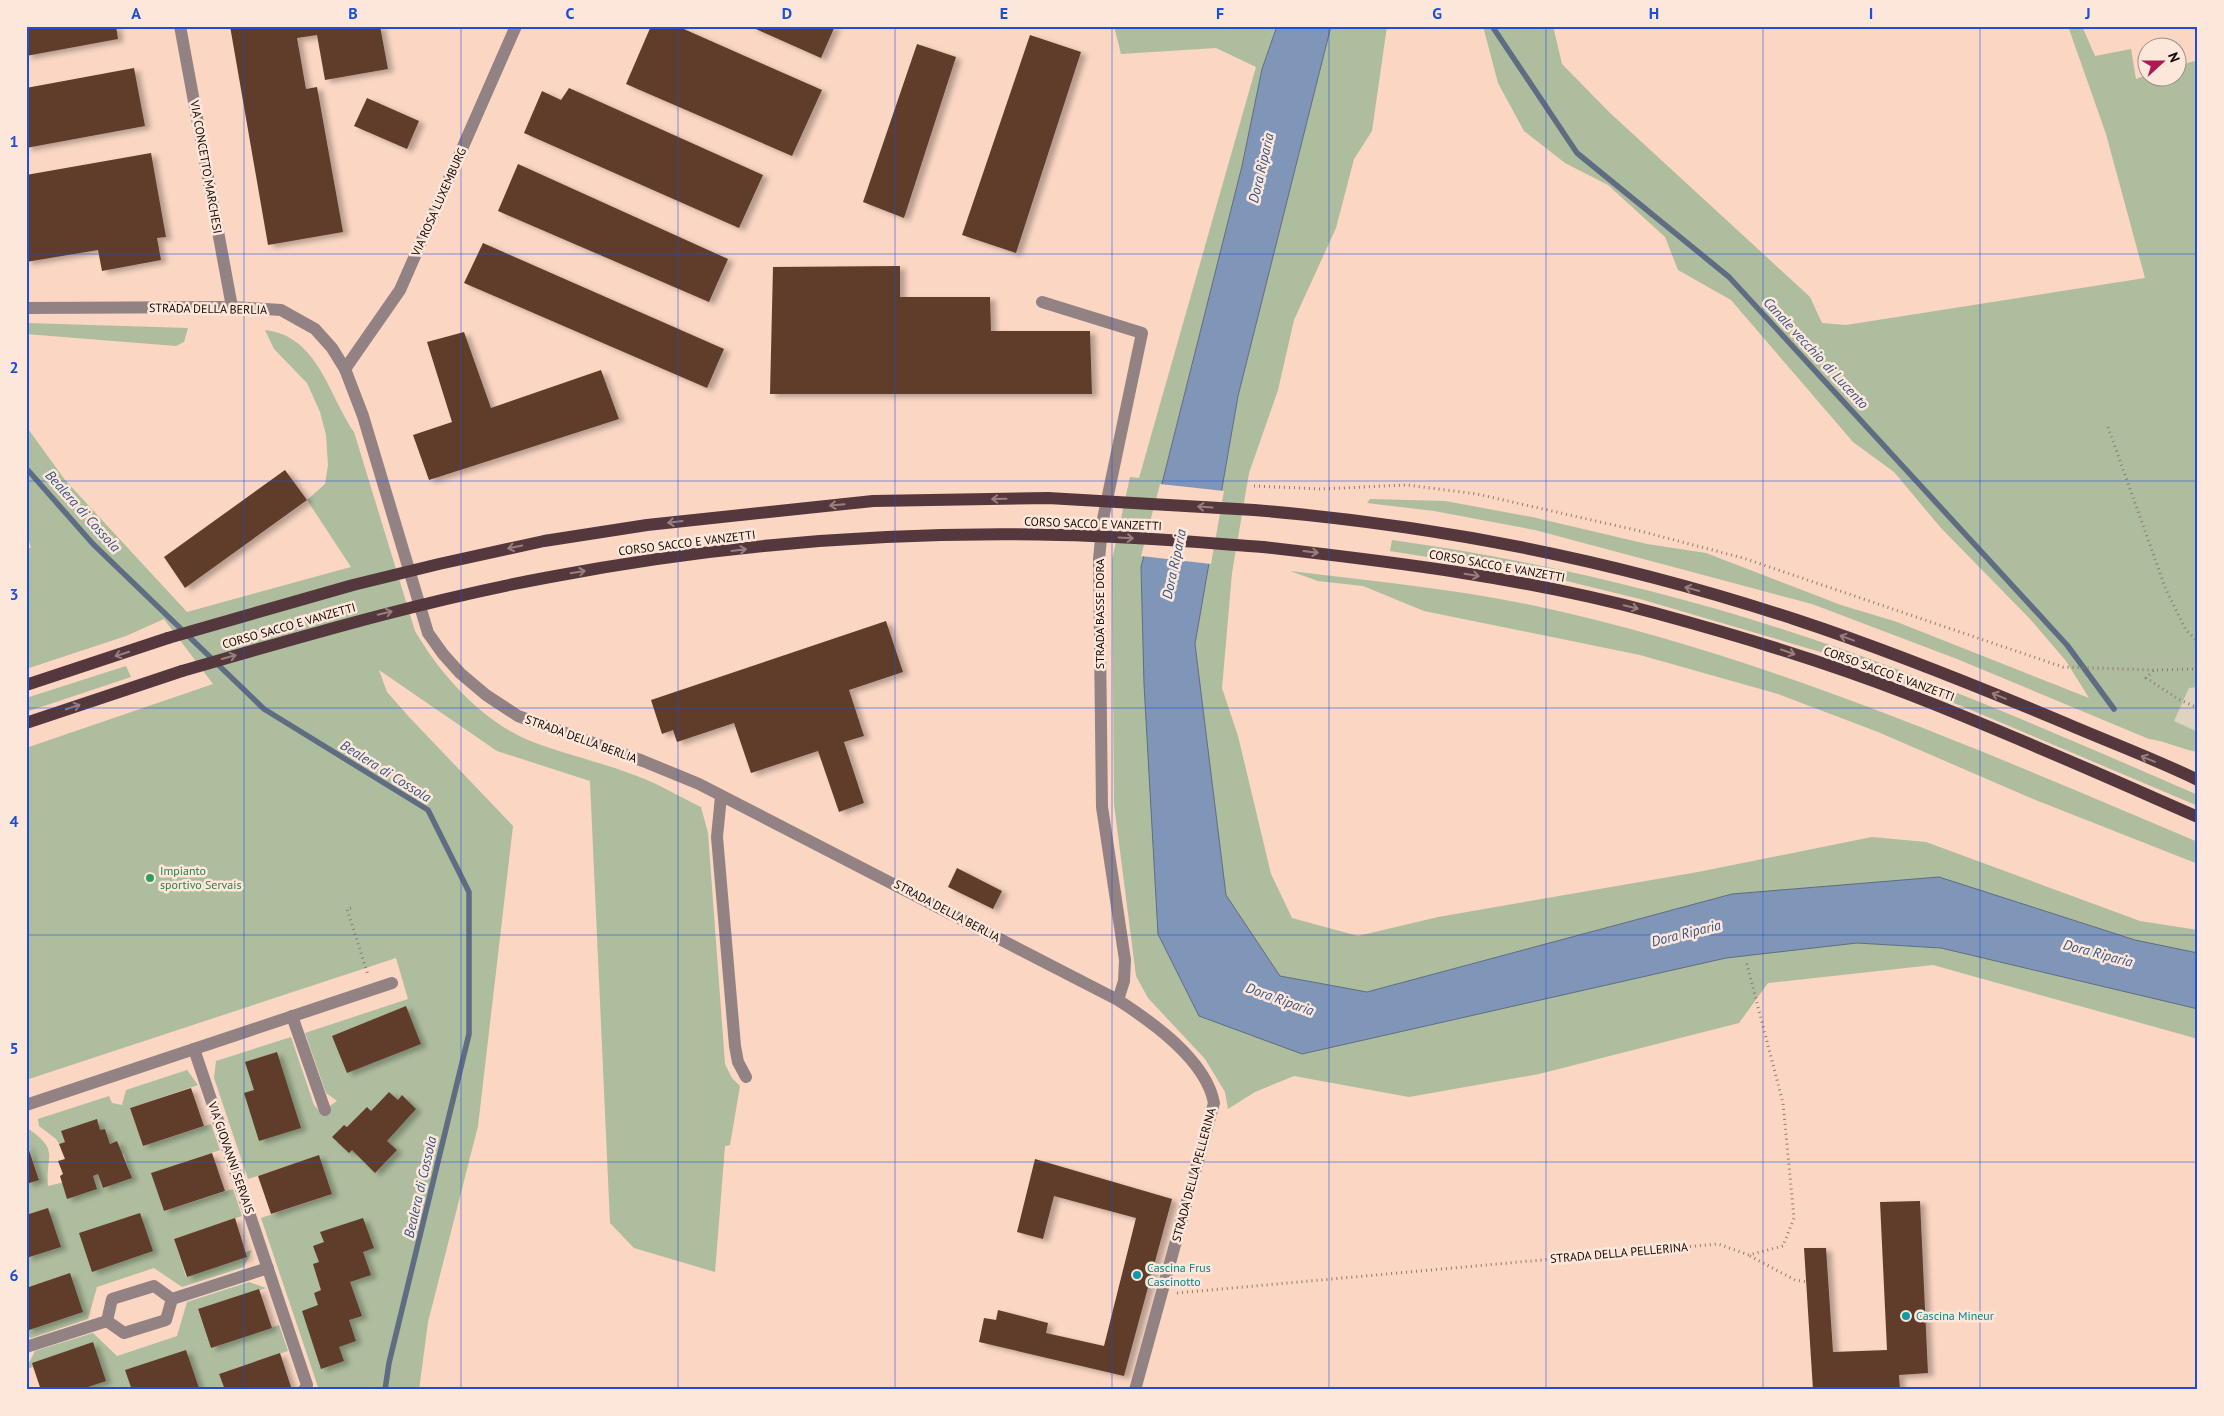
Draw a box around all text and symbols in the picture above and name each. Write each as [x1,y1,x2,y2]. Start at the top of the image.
text: A [131,3,141,23]
text: B [348,3,358,23]
text: C [566,3,575,23]
text: D [782,3,792,23]
text: E [1000,3,1008,23]
text: F [1216,3,1224,23]
text: G [1432,3,1442,23]
text: H [1649,3,1659,23]
text: I [1869,3,1873,23]
text: J [2084,3,2091,23]
north arrow [2136,38,2186,88]
text: N [2164,50,2184,65]
street label: VIA CONCETTO MARCHESI [187,98,226,235]
text: 1 [9,131,19,151]
water label: Dora Riparia [1244,131,1278,205]
street label: VIA ROSA LUXEMBURG [407,145,469,259]
water label: Canale vecchio di Lucento [1759,293,1873,413]
street label: STRADA DELLA BERLIA [149,300,267,317]
text: 2 [9,357,19,377]
water label: Bealera di Cossola [42,466,125,556]
one-way arrow [991,494,1008,504]
one-way arrow [829,500,845,509]
one-way arrow [1197,503,1213,512]
street label: CORSO SACCO E VANZETTI [1024,514,1162,533]
one-way arrow [667,517,683,527]
street label: CORSO SACCO E VANZETTI [618,527,756,558]
water label: Dora Riparia [1158,527,1190,601]
one-way arrow [1118,534,1134,543]
one-way arrow [507,543,523,553]
one-way arrow [731,545,747,555]
street label: CORSO SACCO E VANZETTI [1428,546,1566,585]
one-way arrow [1303,547,1319,557]
street label: STRADA BASSE DORA [1092,559,1107,669]
one-way arrow [570,567,586,577]
one-way arrow [1464,570,1480,580]
text: 3 [9,584,19,604]
one-way arrow [1684,584,1700,593]
street label: CORSO SACCO E VANZETTI [220,599,357,652]
one-way arrow [1623,603,1639,612]
one-way arrow [377,608,393,617]
one-way arrow [1840,633,1855,642]
street label: CORSO SACCO E VANZETTI [1822,643,1957,704]
one-way arrow [1779,648,1795,657]
one-way arrow [115,650,130,659]
one-way arrow [220,652,236,662]
one-way arrow [1991,691,2007,700]
one-way arrow [64,702,80,711]
street label: STRADA DELLA BERLIA [523,711,639,766]
water label: Bealera di Cossola [337,736,435,806]
one-way arrow [2141,753,2156,763]
text: 4 [9,811,19,831]
place label: Impianto sportivo Servais [160,863,242,892]
marker: Impianto sportivo Servais [144,872,156,884]
street label: STRADA DELLA BERLIA [892,876,1003,945]
water label: Dora Riparia [1649,916,1723,950]
water label: Dora Riparia [2061,935,2135,971]
water label: Dora Riparia [1244,978,1317,1020]
text: 5 [9,1038,19,1058]
street label: VIA GIOVANNI SERVAIS [205,1099,258,1216]
street label: STRADA DELLA PELLERINA [1168,1106,1219,1244]
water label: Bealera di Cossola [400,1134,440,1240]
street label: STRADA DELLA PELLERINA [1549,1239,1689,1266]
place label: Cascina Frus Cascinotto [1147,1260,1211,1289]
text: 6 [9,1265,19,1285]
marker: Cascina Frus Cascinotto [1131,1269,1143,1281]
place label: Cascina Mineur [1916,1308,1994,1323]
marker: Cascina Mineur [1900,1310,1912,1322]

